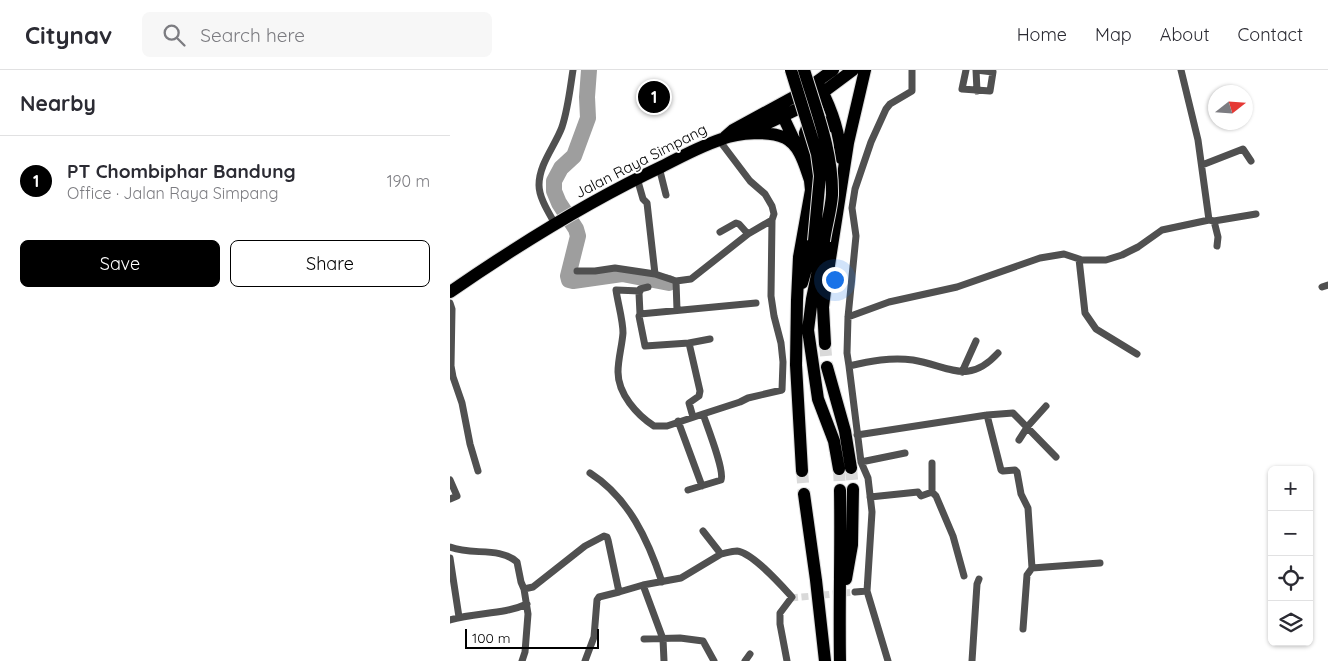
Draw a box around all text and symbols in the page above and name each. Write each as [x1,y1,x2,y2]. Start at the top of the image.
search box [142,12,492,57]
text: Citynav [25,20,112,50]
icon: search [160,21,188,49]
text: Search here [200,23,305,47]
text: Home [1017,23,1067,46]
text: Map [1095,23,1132,46]
text: About [1160,23,1210,46]
text: Contact [1238,23,1303,46]
pin: 1 [638,78,670,116]
north arrow [1208,85,1253,130]
text: Nearby [20,90,96,116]
street label: Jalan Raya Simpang [572,119,710,202]
text: PT Chombiphar Bandung [67,159,296,183]
text: 1 [33,171,39,191]
text: 190 m [387,171,430,191]
text: Office · Jalan Raya Simpang [67,183,278,203]
button: Save [20,240,220,287]
button: Share [230,240,430,287]
your location [822,267,848,293]
map controls [1268,466,1313,646]
button: + [1268,466,1313,511]
button: − [1268,511,1313,556]
button: locate [1268,556,1313,601]
button: layers [1268,601,1313,646]
scale bar [465,626,599,649]
text: 100 m [472,629,510,647]

